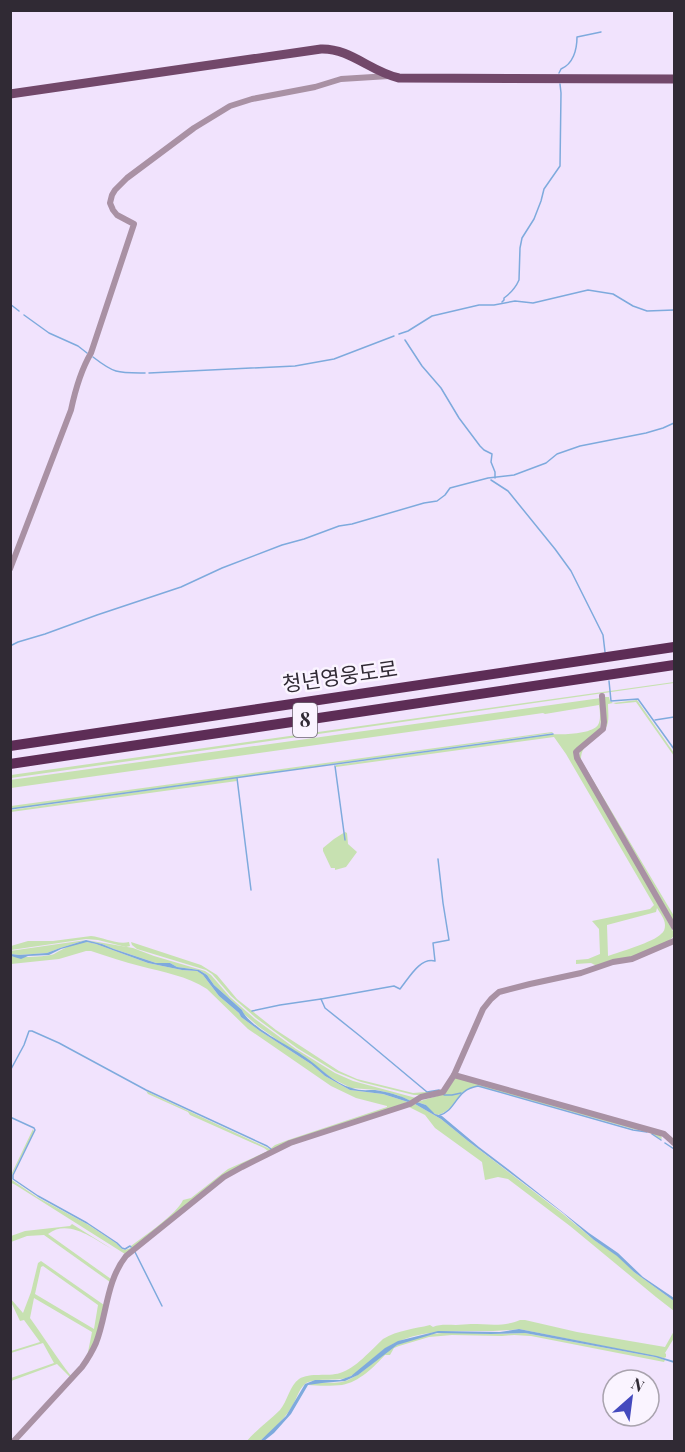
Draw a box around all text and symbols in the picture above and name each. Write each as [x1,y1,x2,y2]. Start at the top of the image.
street label: 청년영웅도로 [280,653,399,697]
road number: 8 [293,703,317,737]
north arrow [601,1368,661,1428]
text: N [628,1372,649,1397]

